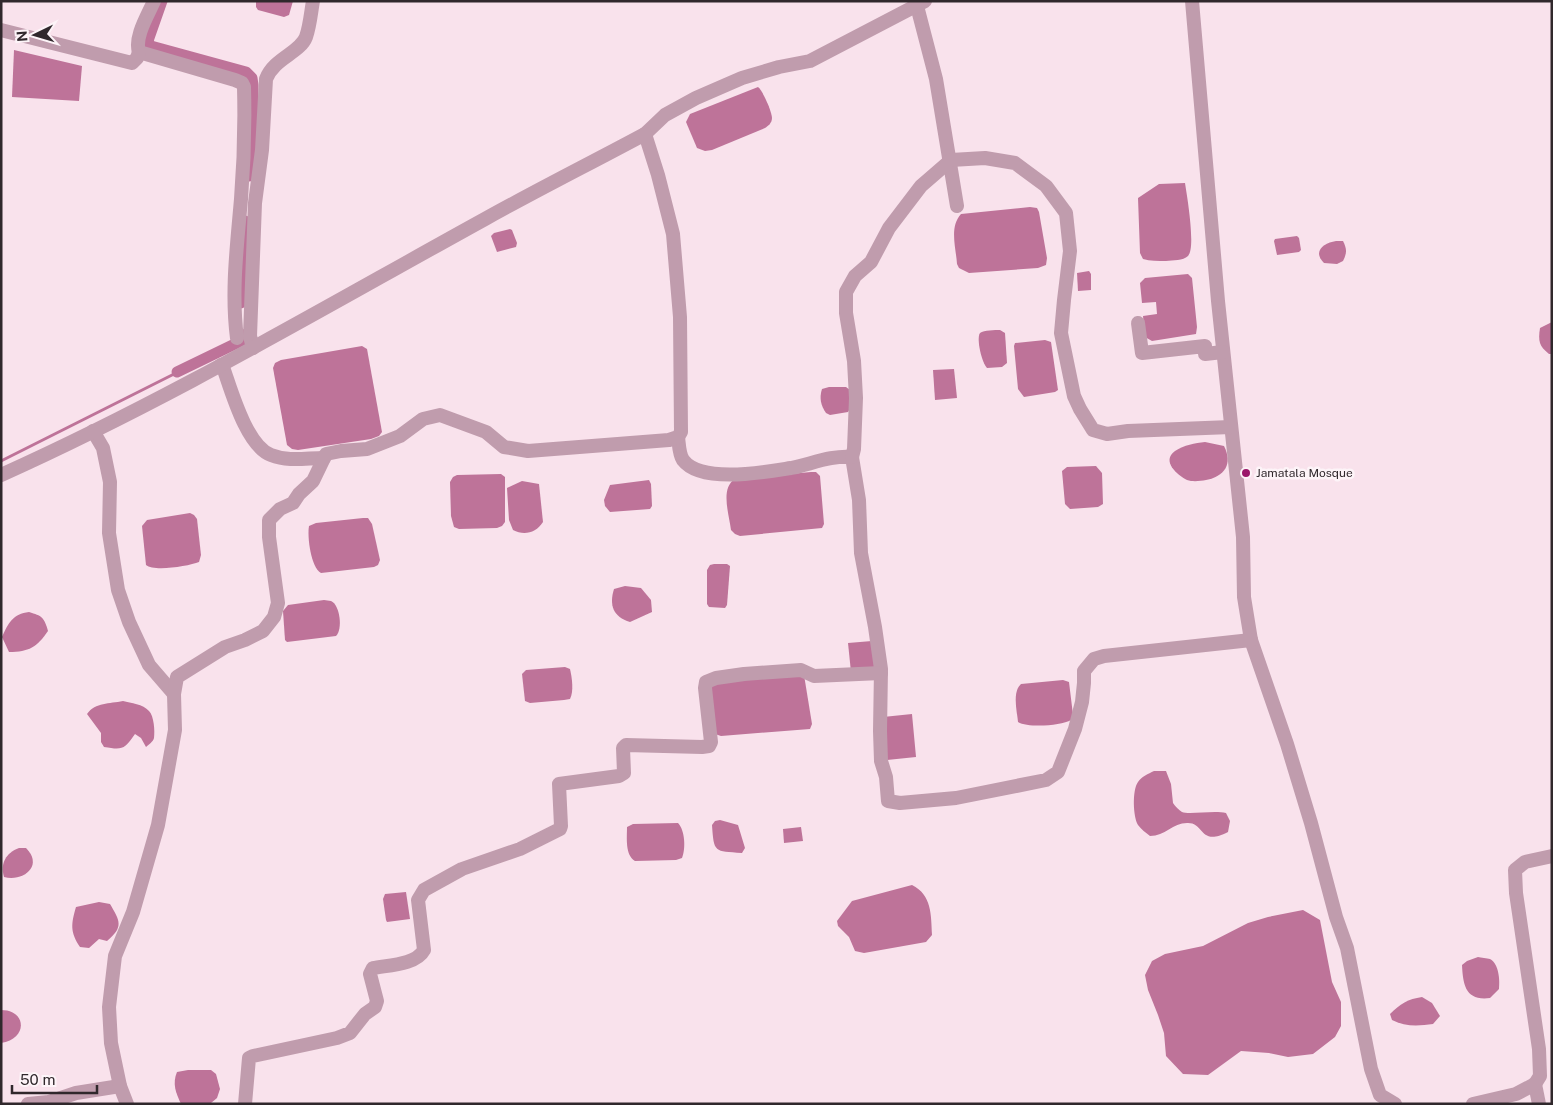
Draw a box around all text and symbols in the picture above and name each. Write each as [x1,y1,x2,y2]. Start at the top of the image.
north arrow [10,10,60,60]
text: N [14,30,30,42]
place label: Jamatala Mosque [1256,466,1353,480]
marker: Jamatala Mosque [1240,467,1252,479]
scale bar [12,1062,98,1094]
text: 50 m [20,1071,55,1088]

